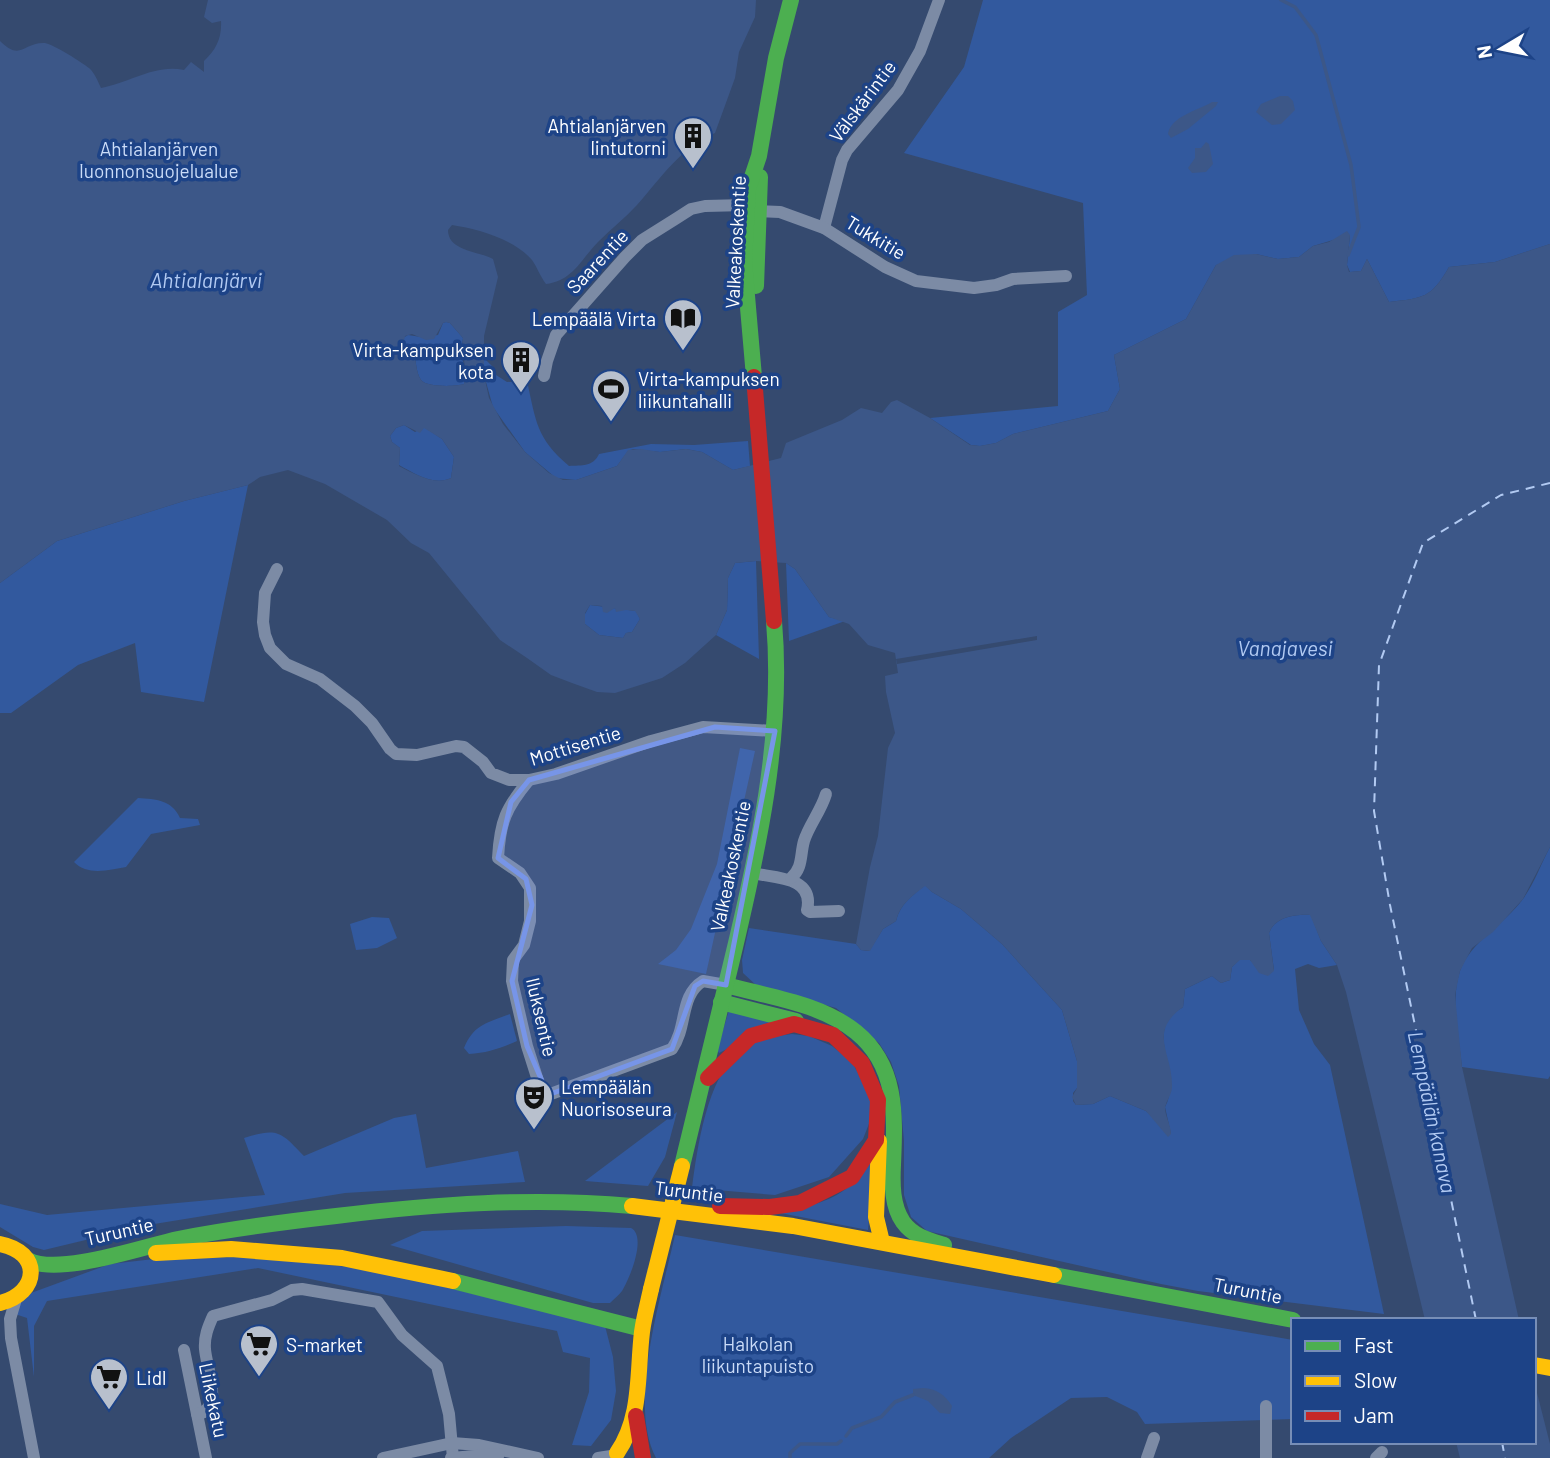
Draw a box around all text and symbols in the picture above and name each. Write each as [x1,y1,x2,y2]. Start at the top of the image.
north arrow [1466,14,1536,84]
text: N [1471,44,1496,60]
street label: Välskärintie [824,56,900,146]
place label: Ahtialanjärven lintutorni [548,114,666,159]
building icon: Ahtialanjärven lintutorni [672,115,714,170]
park label: Ahtialanjärven luonnonsuojelualue [79,137,239,182]
street label: Valkeakoskentie [720,175,750,309]
street label: Tukkitie [842,210,910,264]
street label: Saarentie [561,224,633,298]
water label: Ahtialanjärvi [150,267,263,292]
library icon: Lempäälä Virta [662,297,704,352]
place label: Lempäälä Virta [532,307,656,330]
place label: Virta-kampuksen kota [352,338,494,383]
building icon: Virta-kampuksen kota [500,339,542,394]
place label: Virta-kampuksen liikuntahalli [638,367,780,412]
sports icon: Virta-kampuksen liikuntahalli [590,368,632,423]
water label: Vanajavesi [1237,635,1333,660]
street label: Mottisentie [527,720,623,770]
street label: Valkeakoskentie [705,798,755,934]
street label: Iluksentie [522,975,562,1059]
water label: Lempäälän kanava [1404,1029,1462,1195]
place label: Lempäälän Nuorisoseura [561,1075,672,1120]
theatre icon: Lempäälän Nuorisoseura [513,1076,555,1131]
street label: Turuntie [653,1175,725,1207]
street label: Turuntie [83,1212,155,1250]
street label: Turuntie [1212,1272,1284,1308]
legend [1291,1318,1536,1444]
supermarket icon: S-market [238,1323,280,1378]
park label: Halkolan liikuntapuisto [702,1332,814,1377]
text: Fast [1354,1332,1394,1357]
place label: S-market [286,1333,363,1356]
supermarket icon: Lidl [88,1356,130,1411]
street label: Liikekatu [195,1361,233,1439]
place label: Lidl [136,1366,166,1389]
text: Slow [1354,1367,1397,1392]
text: Jam [1354,1402,1394,1427]

